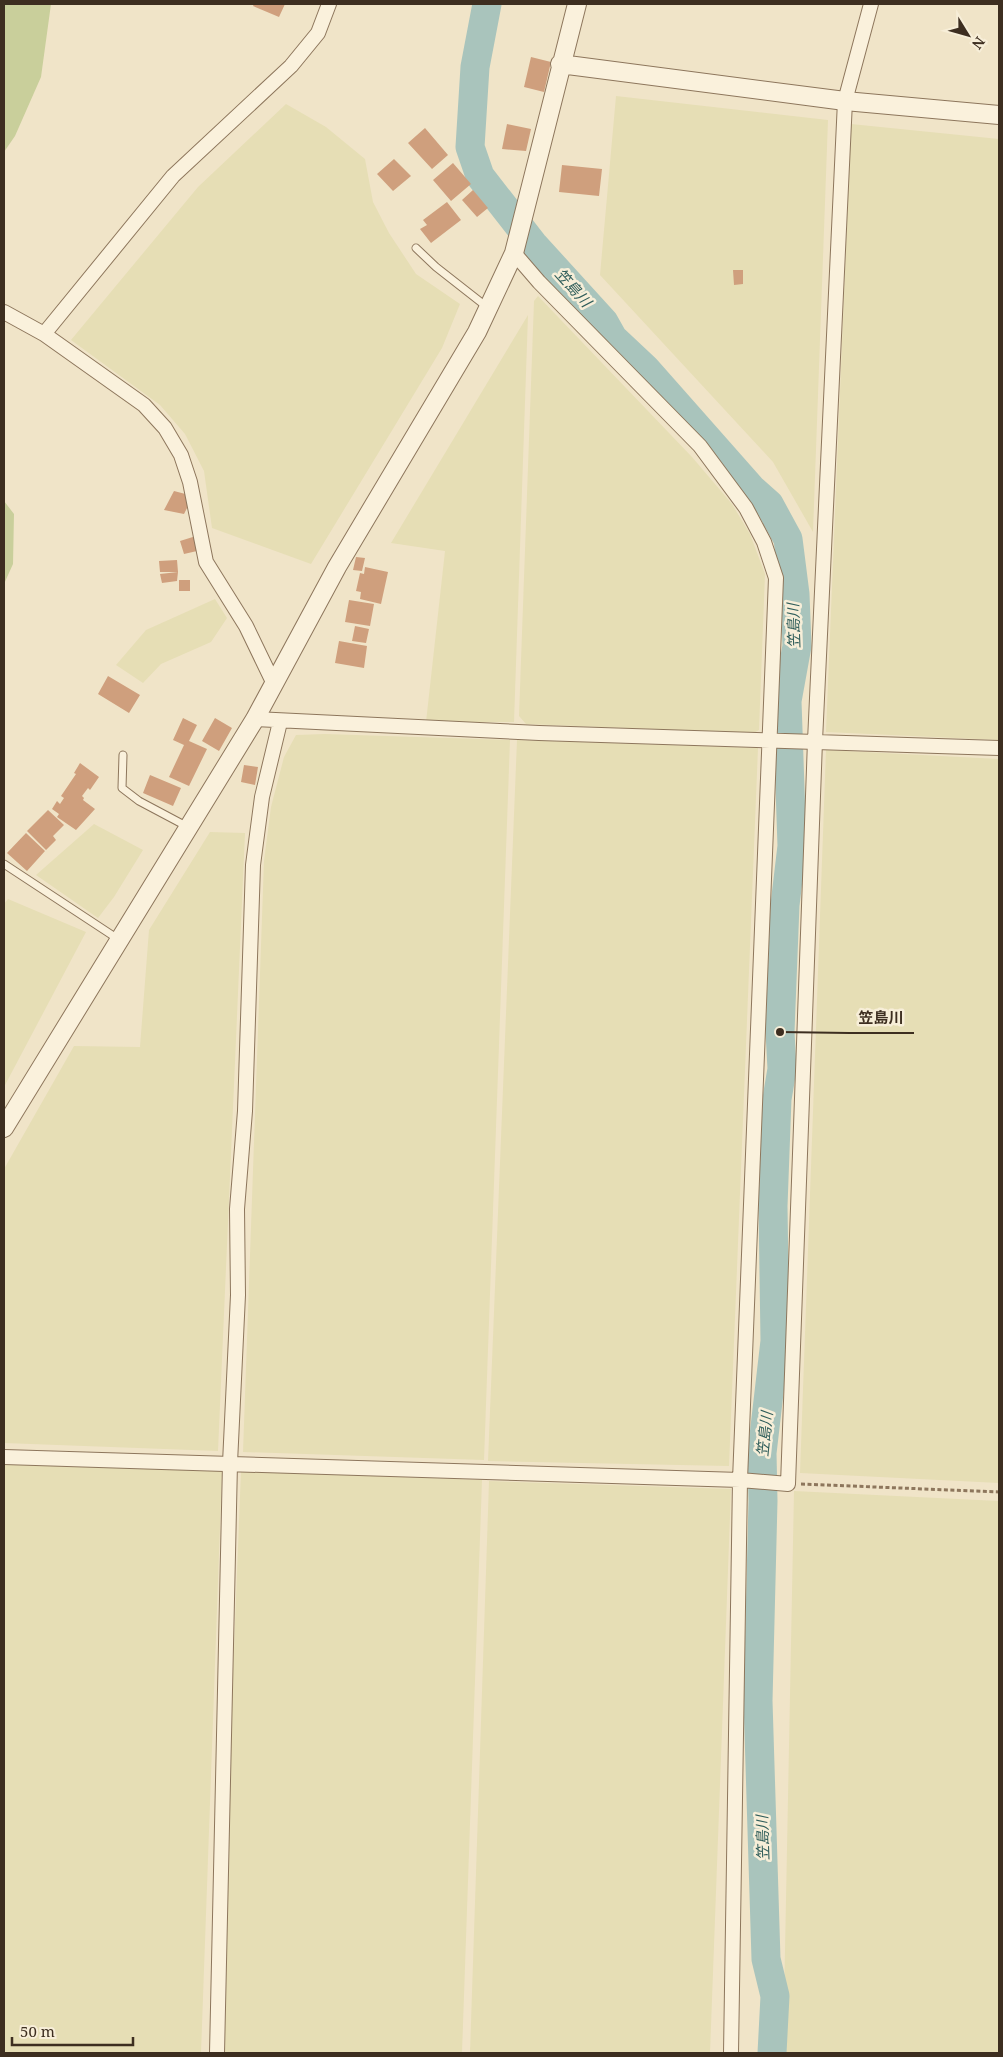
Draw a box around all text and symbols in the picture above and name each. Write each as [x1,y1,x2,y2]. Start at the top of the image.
north arrow [943,10,993,60]
text: N [968,33,990,53]
water label: 笠島川 [551,264,598,312]
water label: 笠島川 [782,601,804,649]
callout: 笠島川 [849,1003,914,1033]
text: 笠島川 [858,1007,904,1027]
water label: 笠島川 [752,1408,777,1457]
water label: 笠島川 [751,1813,773,1861]
scale bar [12,2014,134,2046]
text: 50 m [20,2021,55,2041]

